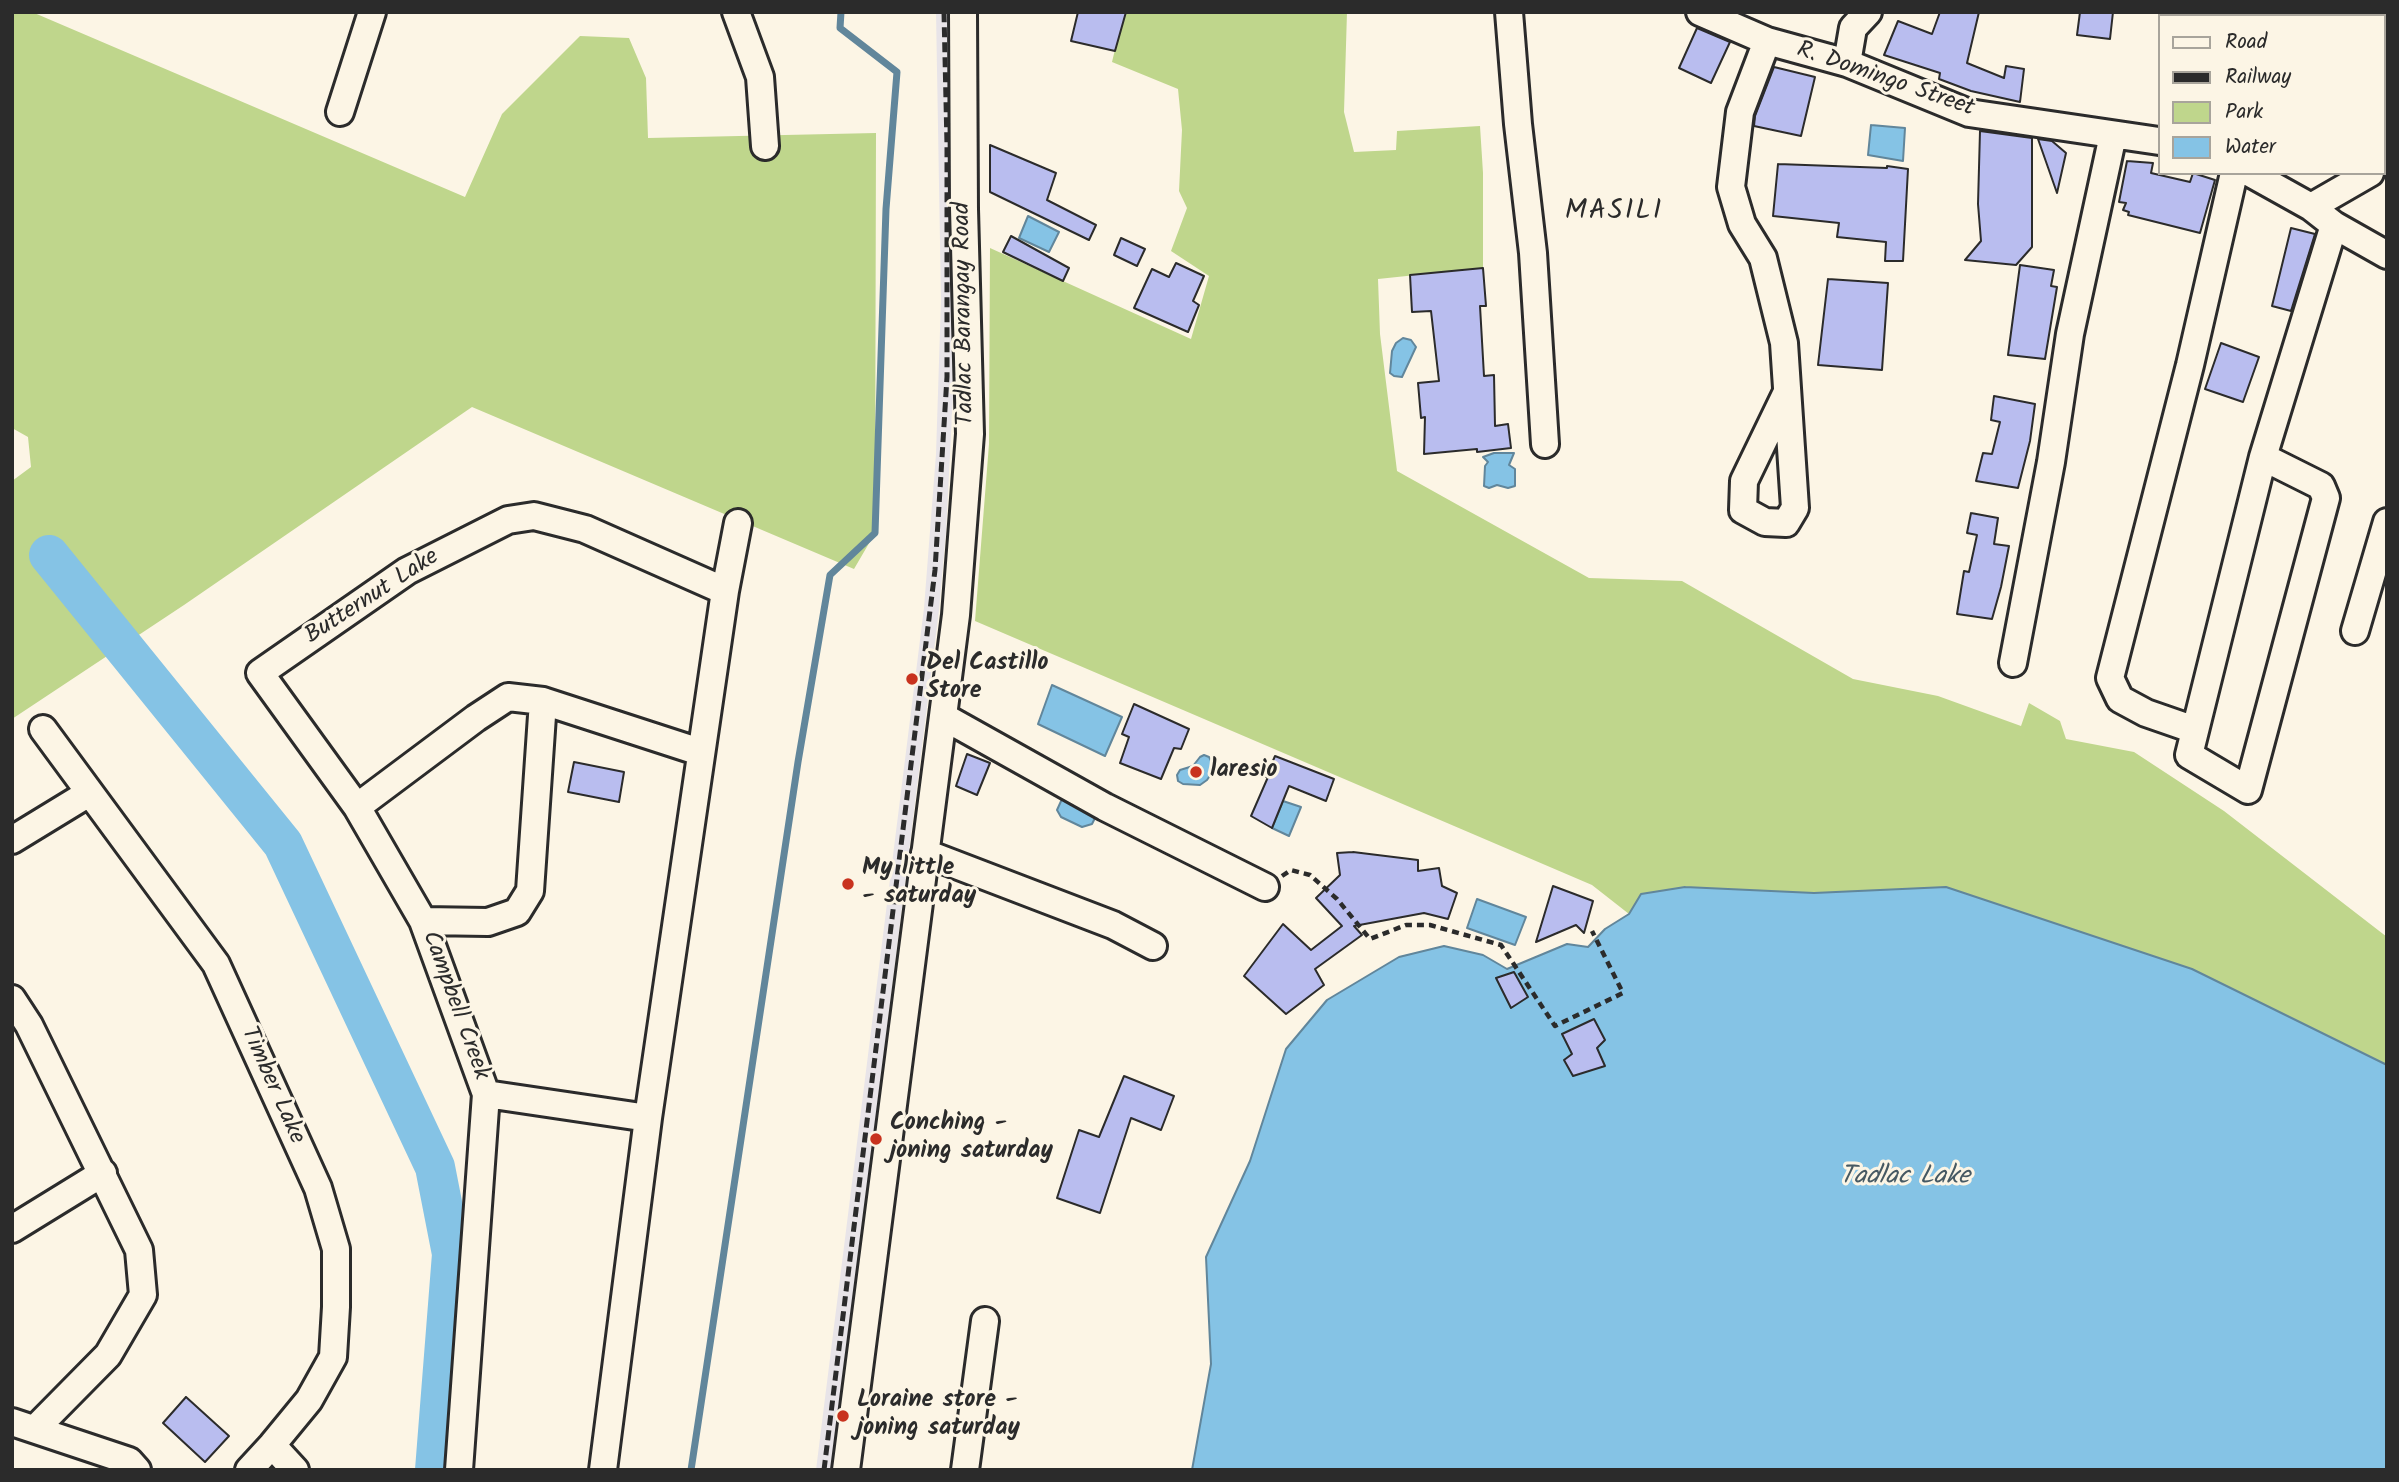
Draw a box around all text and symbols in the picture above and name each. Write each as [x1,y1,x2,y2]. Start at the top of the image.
legend [2158,14,2385,175]
text: Road [2225,26,2267,59]
street label: R. Domingo Street [1792,37,1978,125]
text: Railway [2225,61,2291,94]
text: Park [2225,96,2263,129]
text: Water [2225,131,2276,164]
district label: MASILI [1565,196,1663,230]
street label: Tadlac Barangay Road [950,202,982,426]
street label: Butternut Lake [301,544,445,652]
place label: Del Castillo Store [926,651,1048,707]
marker: Del Castillo Store [904,671,920,687]
place label: laresio [1210,758,1277,786]
marker: laresio [1188,764,1204,780]
place label: My little - saturday [862,856,976,912]
marker: My little - saturday [840,876,856,892]
street label: Campbell Creek [414,928,494,1084]
street label: Timber Lake [232,1023,310,1149]
place label: Conching - joning saturday [890,1111,1053,1167]
marker: Conching - joning saturday [868,1131,884,1147]
water label: Tadlac Lake [1840,1163,1970,1195]
place label: Loraine store - joning saturday [857,1388,1020,1444]
marker: Loraine store - joning saturday [835,1408,851,1424]

